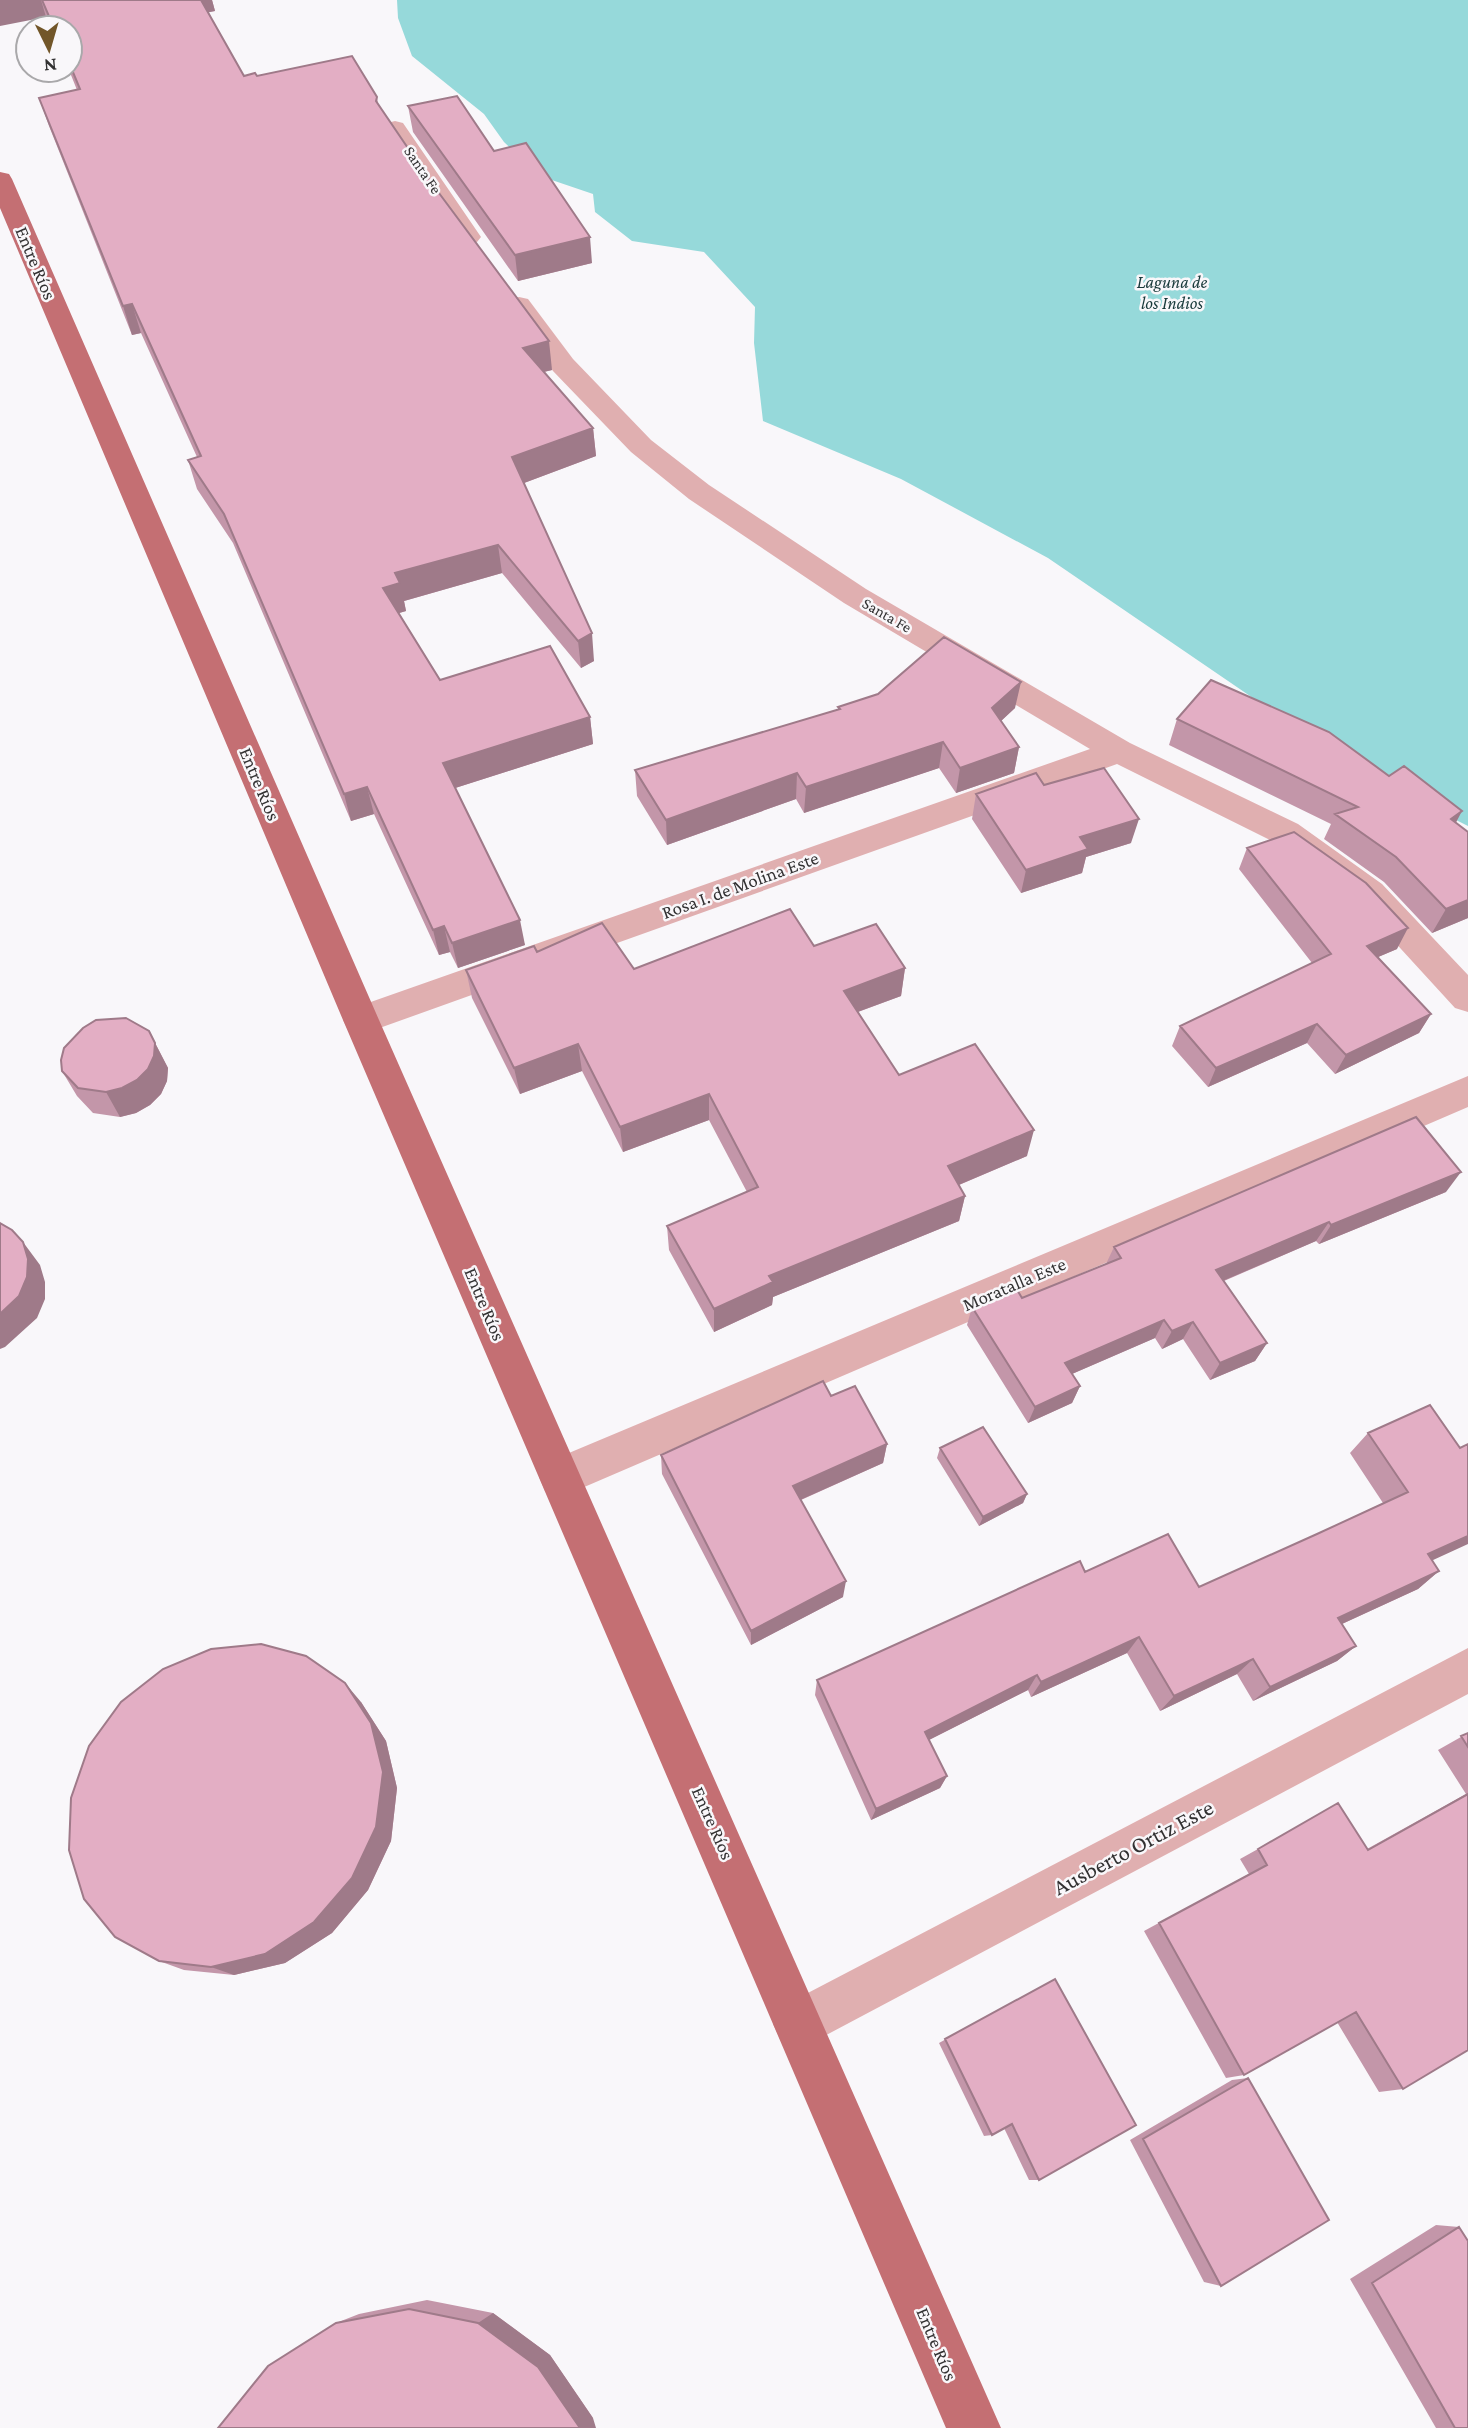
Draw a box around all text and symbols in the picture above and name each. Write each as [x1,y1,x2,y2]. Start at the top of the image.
north arrow [14,14,84,84]
text: N [43,54,58,76]
street label: Santa Fe [401,143,445,197]
street label: Entre Ríos [11,223,61,303]
water label: Laguna de los Indios [1137,272,1208,313]
street label: Santa Fe [860,594,914,636]
street label: Entre Ríos [235,744,285,824]
street label: Rosa I. de Molina Este [659,847,821,923]
street label: Moratalla Este [959,1253,1069,1315]
street label: Entre Ríos [460,1264,510,1344]
street label: Entre Ríos [688,1783,738,1863]
street label: Ausberto Ortiz Este [1048,1794,1218,1900]
street label: Entre Ríos [912,2304,962,2384]

